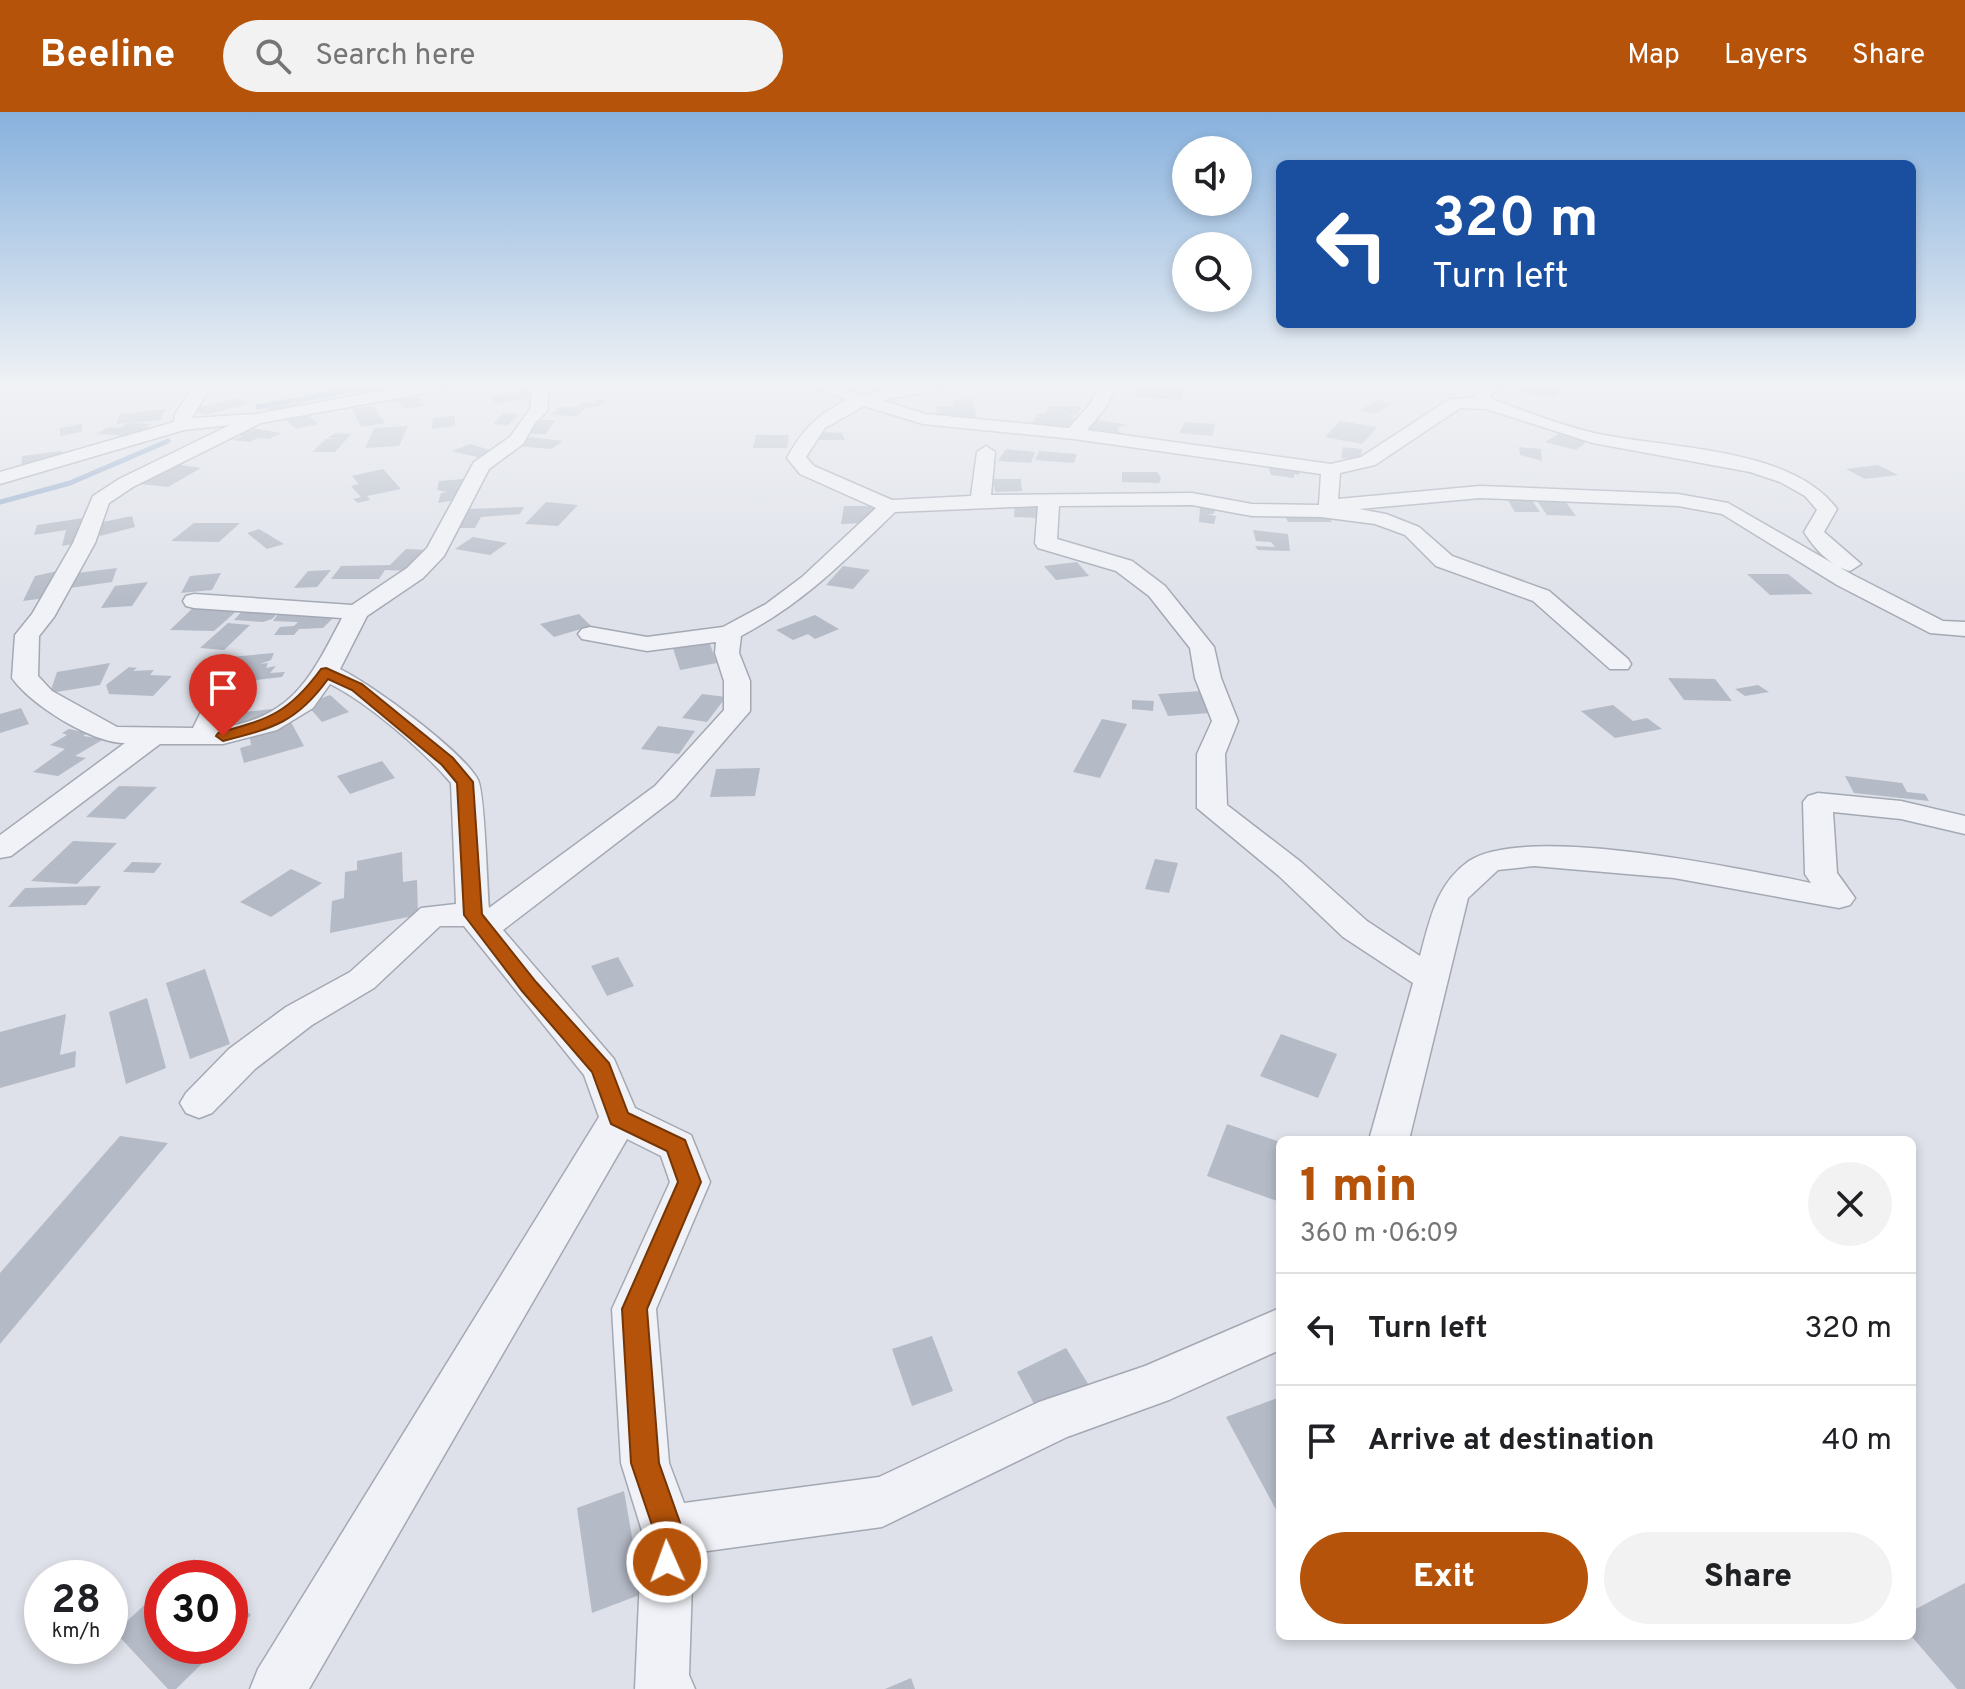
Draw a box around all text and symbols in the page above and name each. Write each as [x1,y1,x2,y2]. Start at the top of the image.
search box [223,20,783,92]
text: Beeline [40,32,175,81]
icon: search [251,34,295,78]
text: Search here [315,38,475,75]
text: Map [1627,38,1680,74]
text: Layers [1724,38,1808,74]
text: Share [1852,38,1925,74]
map controls [1172,136,1252,312]
button: sound [1172,136,1252,216]
text: 320 m [1432,186,1599,256]
icon: left [1300,192,1404,296]
button: search [1172,232,1252,312]
text: Turn left [1432,255,1569,301]
pin [189,654,257,736]
icon: arrive [201,666,245,710]
text: 1 min [1300,1158,1417,1218]
button: close [1808,1162,1892,1246]
text: 360 m · 06:09 [1300,1218,1459,1251]
icon: left [1300,1307,1344,1351]
text: Turn left [1368,1311,1488,1348]
text: 320 m [1804,1311,1892,1348]
icon: arrive [1300,1419,1344,1463]
text: Arrive at destination [1368,1423,1654,1460]
text: 40 m [1822,1423,1892,1460]
position arrow [625,1520,709,1604]
button: Exit [1300,1532,1588,1624]
button: Share [1604,1532,1892,1624]
speed limit sign: 30 [144,1560,248,1664]
text: 28 [51,1577,101,1627]
text: km/h [52,1619,100,1645]

